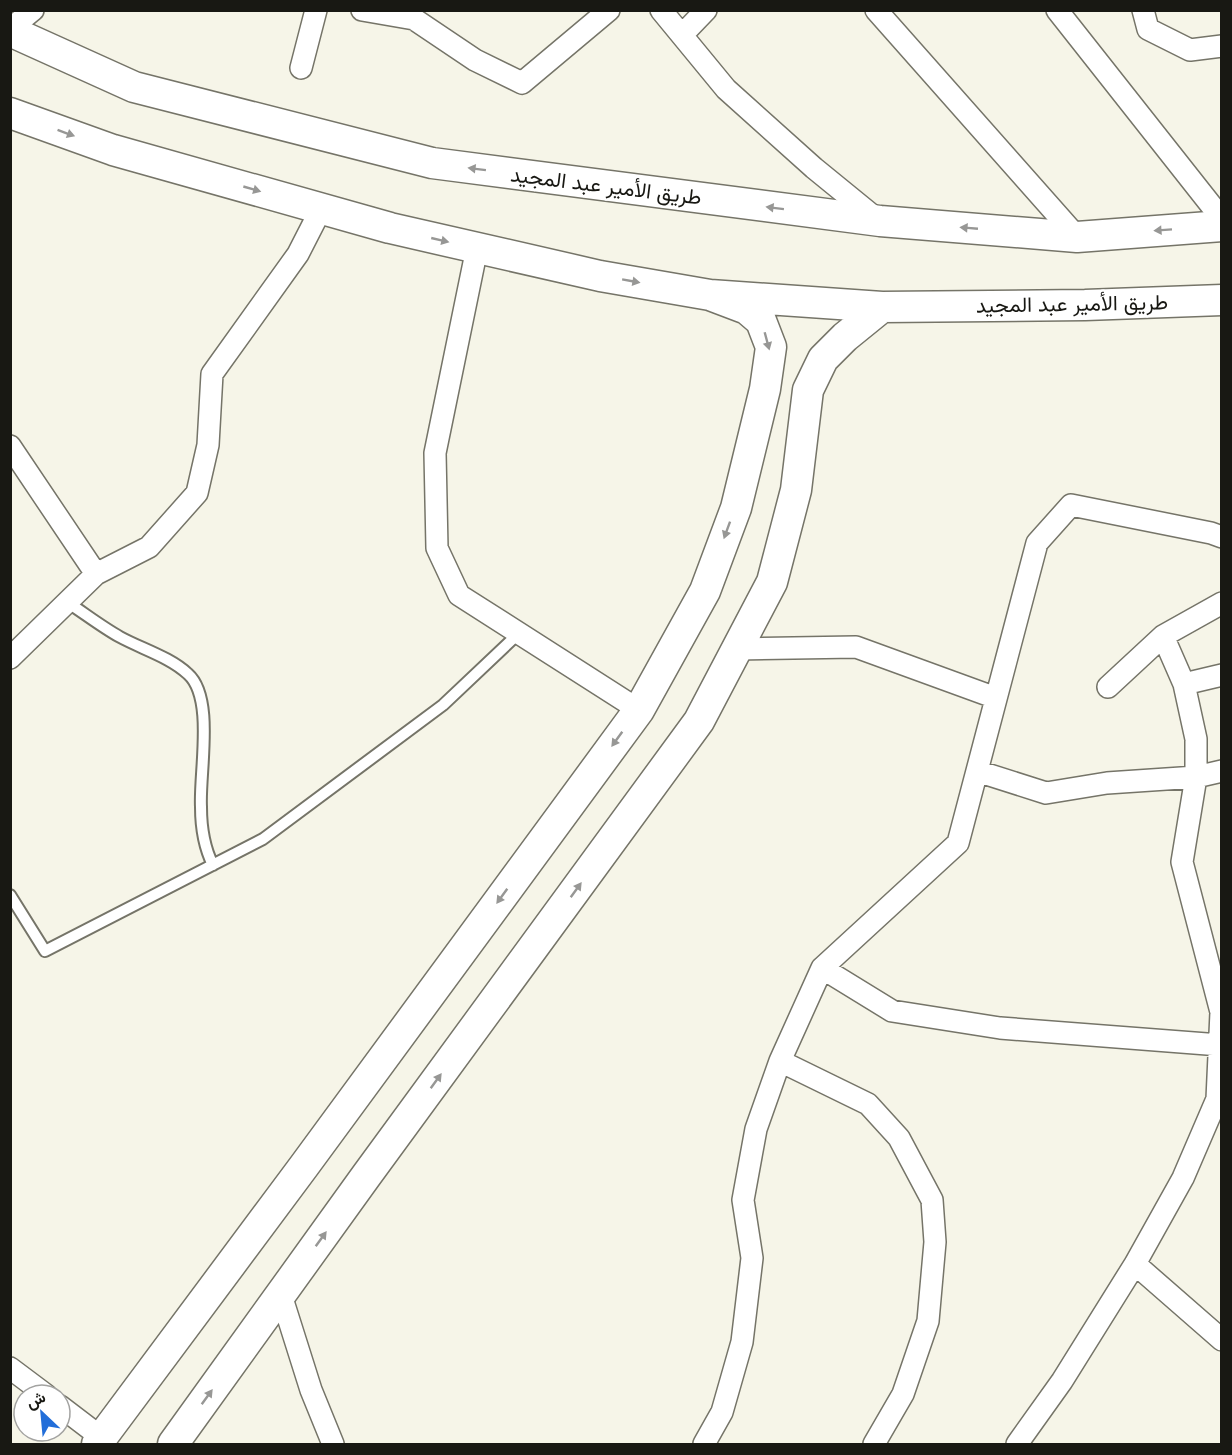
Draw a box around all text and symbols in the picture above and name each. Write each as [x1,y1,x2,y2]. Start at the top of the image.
one-way arrow [57,128,75,138]
street label: طريق الأمير عبد المجيد [509,161,703,211]
one-way arrow [468,165,487,174]
one-way arrow [243,185,261,195]
one-way arrow [765,203,784,212]
one-way arrow [959,224,978,233]
one-way arrow [1154,225,1173,235]
one-way arrow [431,236,450,245]
one-way arrow [622,277,641,286]
street label: طريق الأمير عبد المجيد [976,289,1168,319]
one-way arrow [763,332,773,350]
one-way arrow [722,522,732,540]
one-way arrow [611,731,623,747]
one-way arrow [569,882,581,897]
one-way arrow [496,888,508,904]
one-way arrow [429,1073,441,1088]
one-way arrow [315,1231,327,1247]
north arrow [12,1383,72,1443]
text: ش [22,1386,48,1413]
one-way arrow [201,1389,213,1405]

